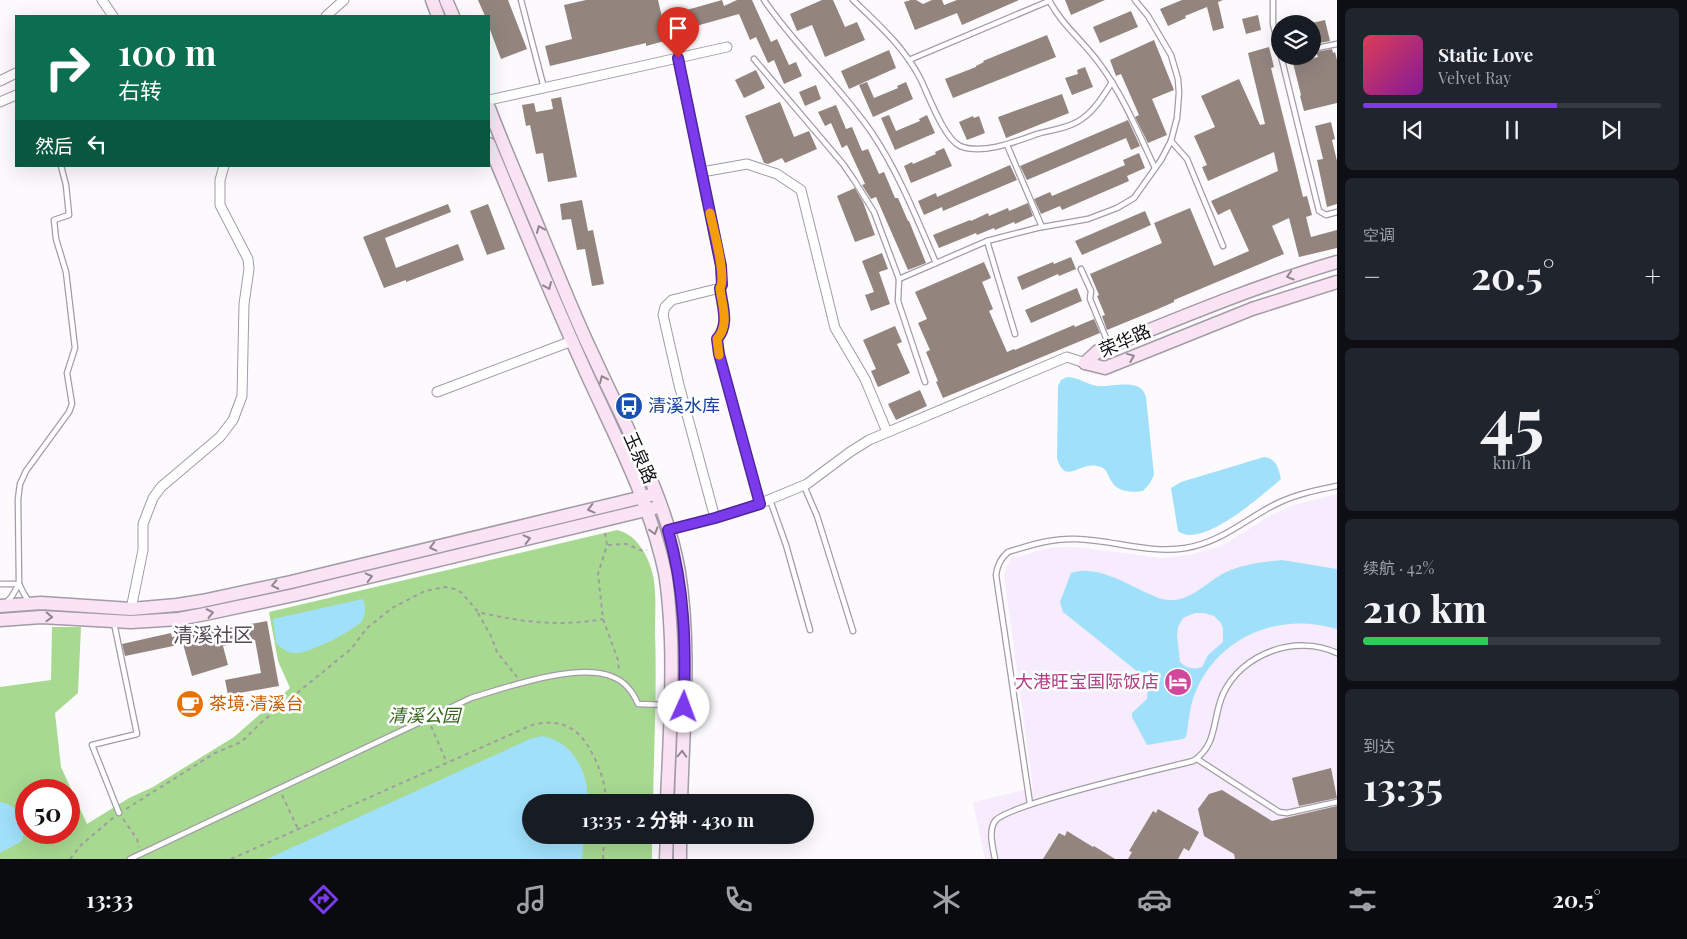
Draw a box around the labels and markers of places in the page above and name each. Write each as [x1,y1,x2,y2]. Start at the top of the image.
pin [657,7,699,58]
bus stop icon: 清溪水库 [614,391,644,421]
place label: 清溪水库 [648,393,720,417]
hotel icon: 大港旺宝国际饭店 [1163,667,1193,697]
place label: 大港旺宝国际饭店 [1015,669,1159,693]
cafe icon: 茶境·清溪台 [175,689,205,719]
place label: 茶境·清溪台 [209,691,304,715]

